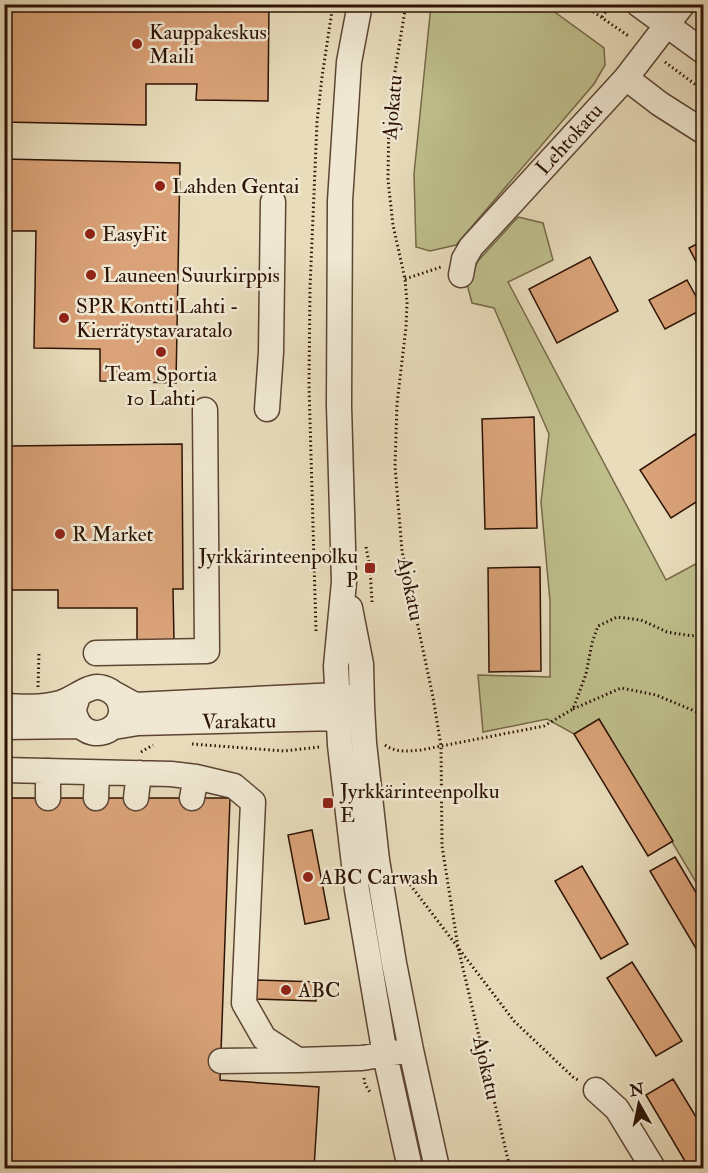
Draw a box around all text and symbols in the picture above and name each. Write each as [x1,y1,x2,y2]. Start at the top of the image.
place label: Kauppakeskus Maili [149,19,267,70]
marker: Kauppakeskus Maili [130,37,144,51]
street label: Ajokatu [376,74,409,141]
street label: Lehtokatu [530,98,609,181]
place label: Lahden Gentai [172,173,300,200]
marker: Lahden Gentai [153,179,167,193]
place label: EasyFit [102,221,167,248]
marker: EasyFit [83,227,97,241]
place label: Launeen Suurkirppis [103,262,280,289]
marker: Launeen Suurkirppis [84,268,98,282]
place label: SPR Kontti Lahti - Kierrätystavaratalo [76,293,239,344]
marker: SPR Kontti Lahti - Kierrätystavaratalo [57,311,71,325]
marker: Team Sportia 10 Lahti [154,345,168,359]
place label: Team Sportia 10 Lahti [105,361,218,412]
place label: R Market [72,521,154,548]
marker: R Market [53,527,67,541]
place label: Jyrkkärinteenpolku P [197,543,358,594]
street label: Ajokatu [390,554,430,624]
marker: Jyrkkärinteenpolku P [363,561,377,575]
street label: Varakatu [202,707,277,736]
place label: Jyrkkärinteenpolku E [339,778,500,829]
marker: Jyrkkärinteenpolku E [321,796,335,810]
place label: ABC Carwash [319,864,438,891]
marker: ABC Carwash [301,870,315,884]
place label: ABC [297,977,340,1004]
marker: ABC [279,983,293,997]
street label: Ajokatu [466,1033,507,1103]
north arrow [609,1074,669,1134]
text: N [627,1079,646,1101]

